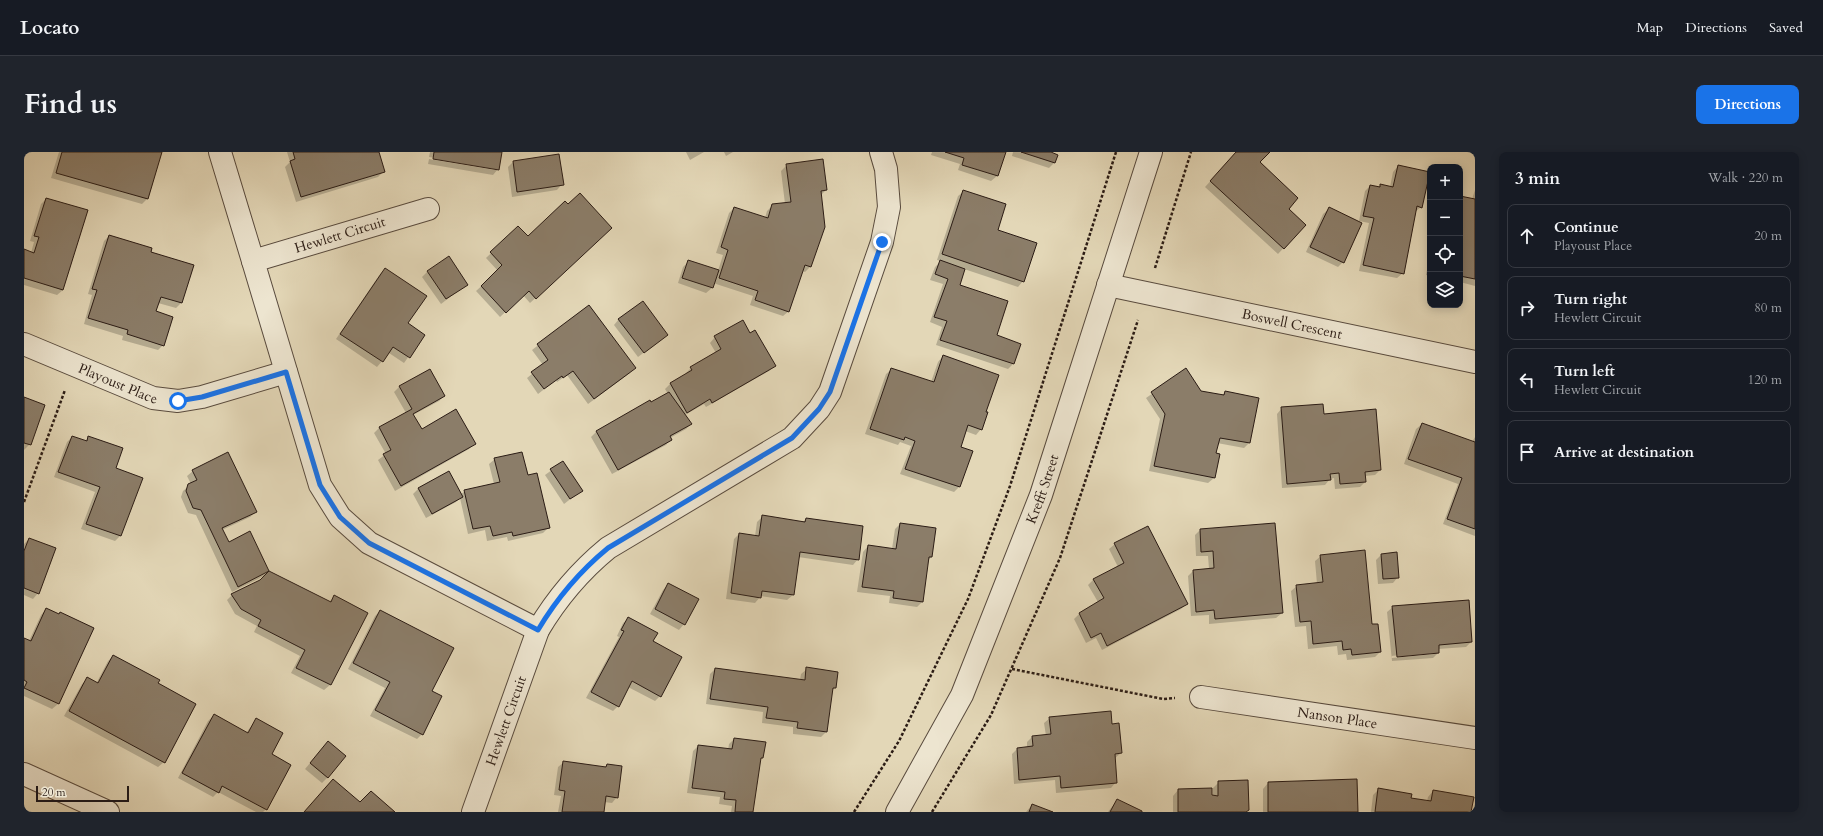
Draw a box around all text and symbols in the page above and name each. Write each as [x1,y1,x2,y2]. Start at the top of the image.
text: Locato [20,15,79,41]
text: Map [1637,18,1663,37]
text: Directions [1685,18,1747,37]
text: Saved [1769,18,1803,37]
text: Find us [24,85,117,123]
button: Directions [1696,85,1799,124]
map controls [1427,164,1463,308]
button: + [1427,164,1463,200]
text: 3 min [1515,167,1560,190]
text: Walk · 220 m [1708,169,1783,187]
button: − [1427,200,1463,236]
street label: Hewlett Circuit [292,212,388,258]
text: Continue [1554,217,1619,237]
icon: ahead [1516,225,1538,247]
text: 20 m [1754,227,1782,245]
route end [873,233,891,251]
button: locate [1427,236,1463,272]
text: Playoust Place [1554,237,1632,255]
button: layers [1427,272,1463,308]
text: Turn right [1554,289,1627,309]
icon: right [1516,297,1538,319]
text: 80 m [1754,299,1782,317]
street label: Boswell Crescent [1240,304,1345,344]
text: Hewlett Circuit [1554,309,1641,327]
street label: Playoust Place [76,358,158,408]
text: Turn left [1554,361,1615,381]
icon: left [1516,369,1538,391]
text: 120 m [1748,371,1782,389]
text: Hewlett Circuit [1554,381,1641,399]
route start [169,392,187,410]
icon: arrive [1516,441,1538,463]
text: Arrive at destination [1554,442,1694,462]
street label: Krefft Street [1021,451,1063,526]
street label: Hewlett Circuit [481,673,531,768]
street label: Nanson Place [1296,702,1379,733]
scale bar [36,784,129,803]
text: 20 m [42,785,66,800]

